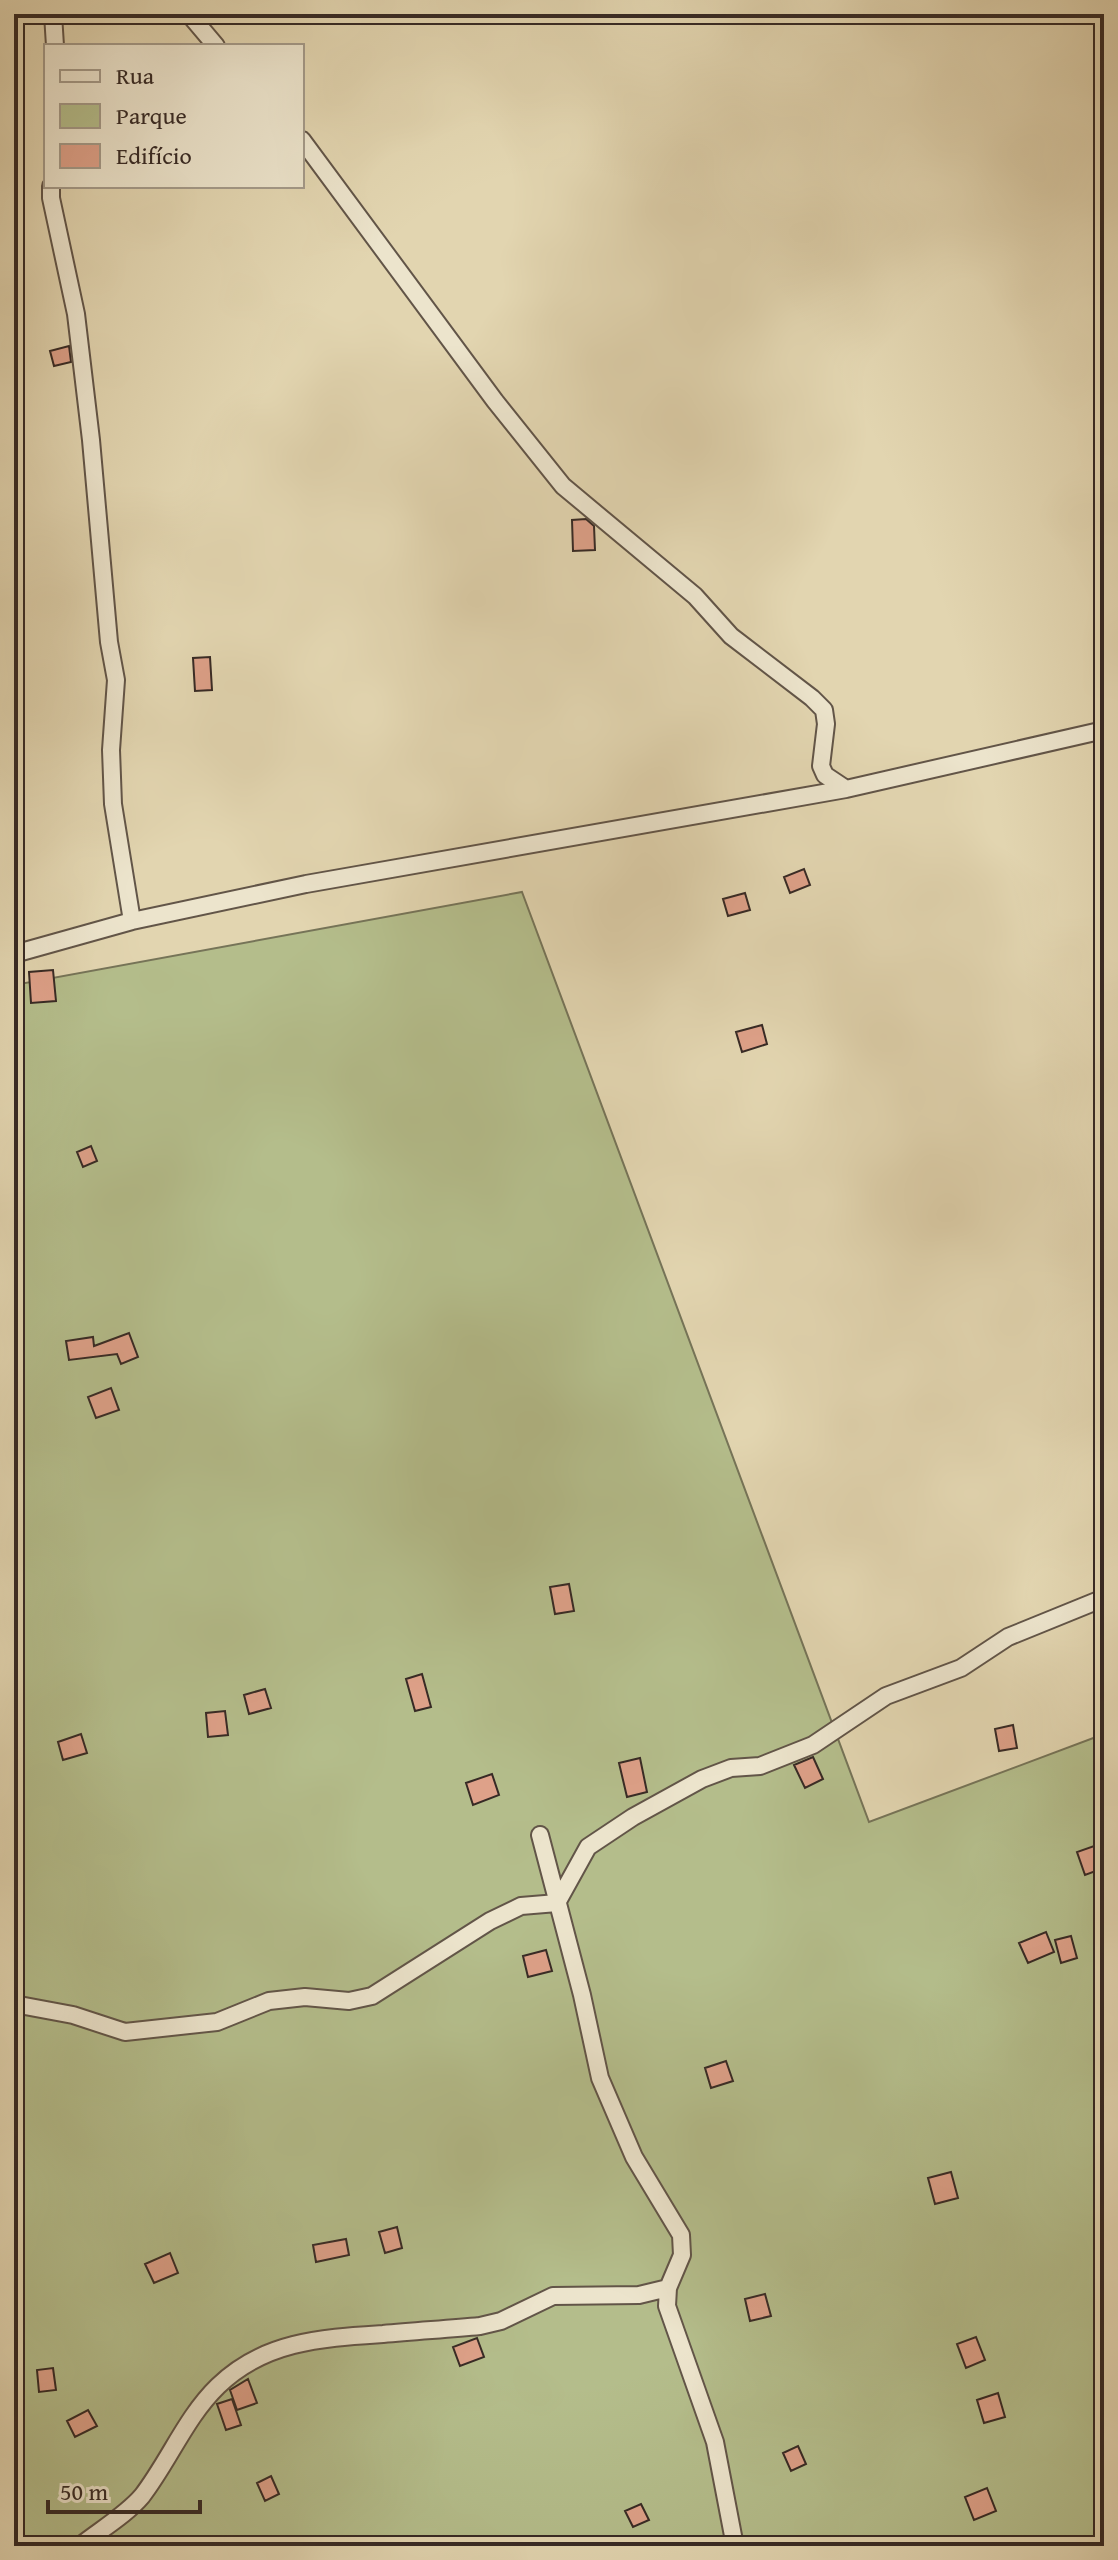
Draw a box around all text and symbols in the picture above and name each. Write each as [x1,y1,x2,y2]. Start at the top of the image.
legend [44,44,304,188]
text: Rua [116,58,155,93]
text: Parque [116,98,187,133]
text: Edifício [116,138,192,173]
scale bar [48,2464,200,2514]
text: 50 m [60,2474,108,2509]

